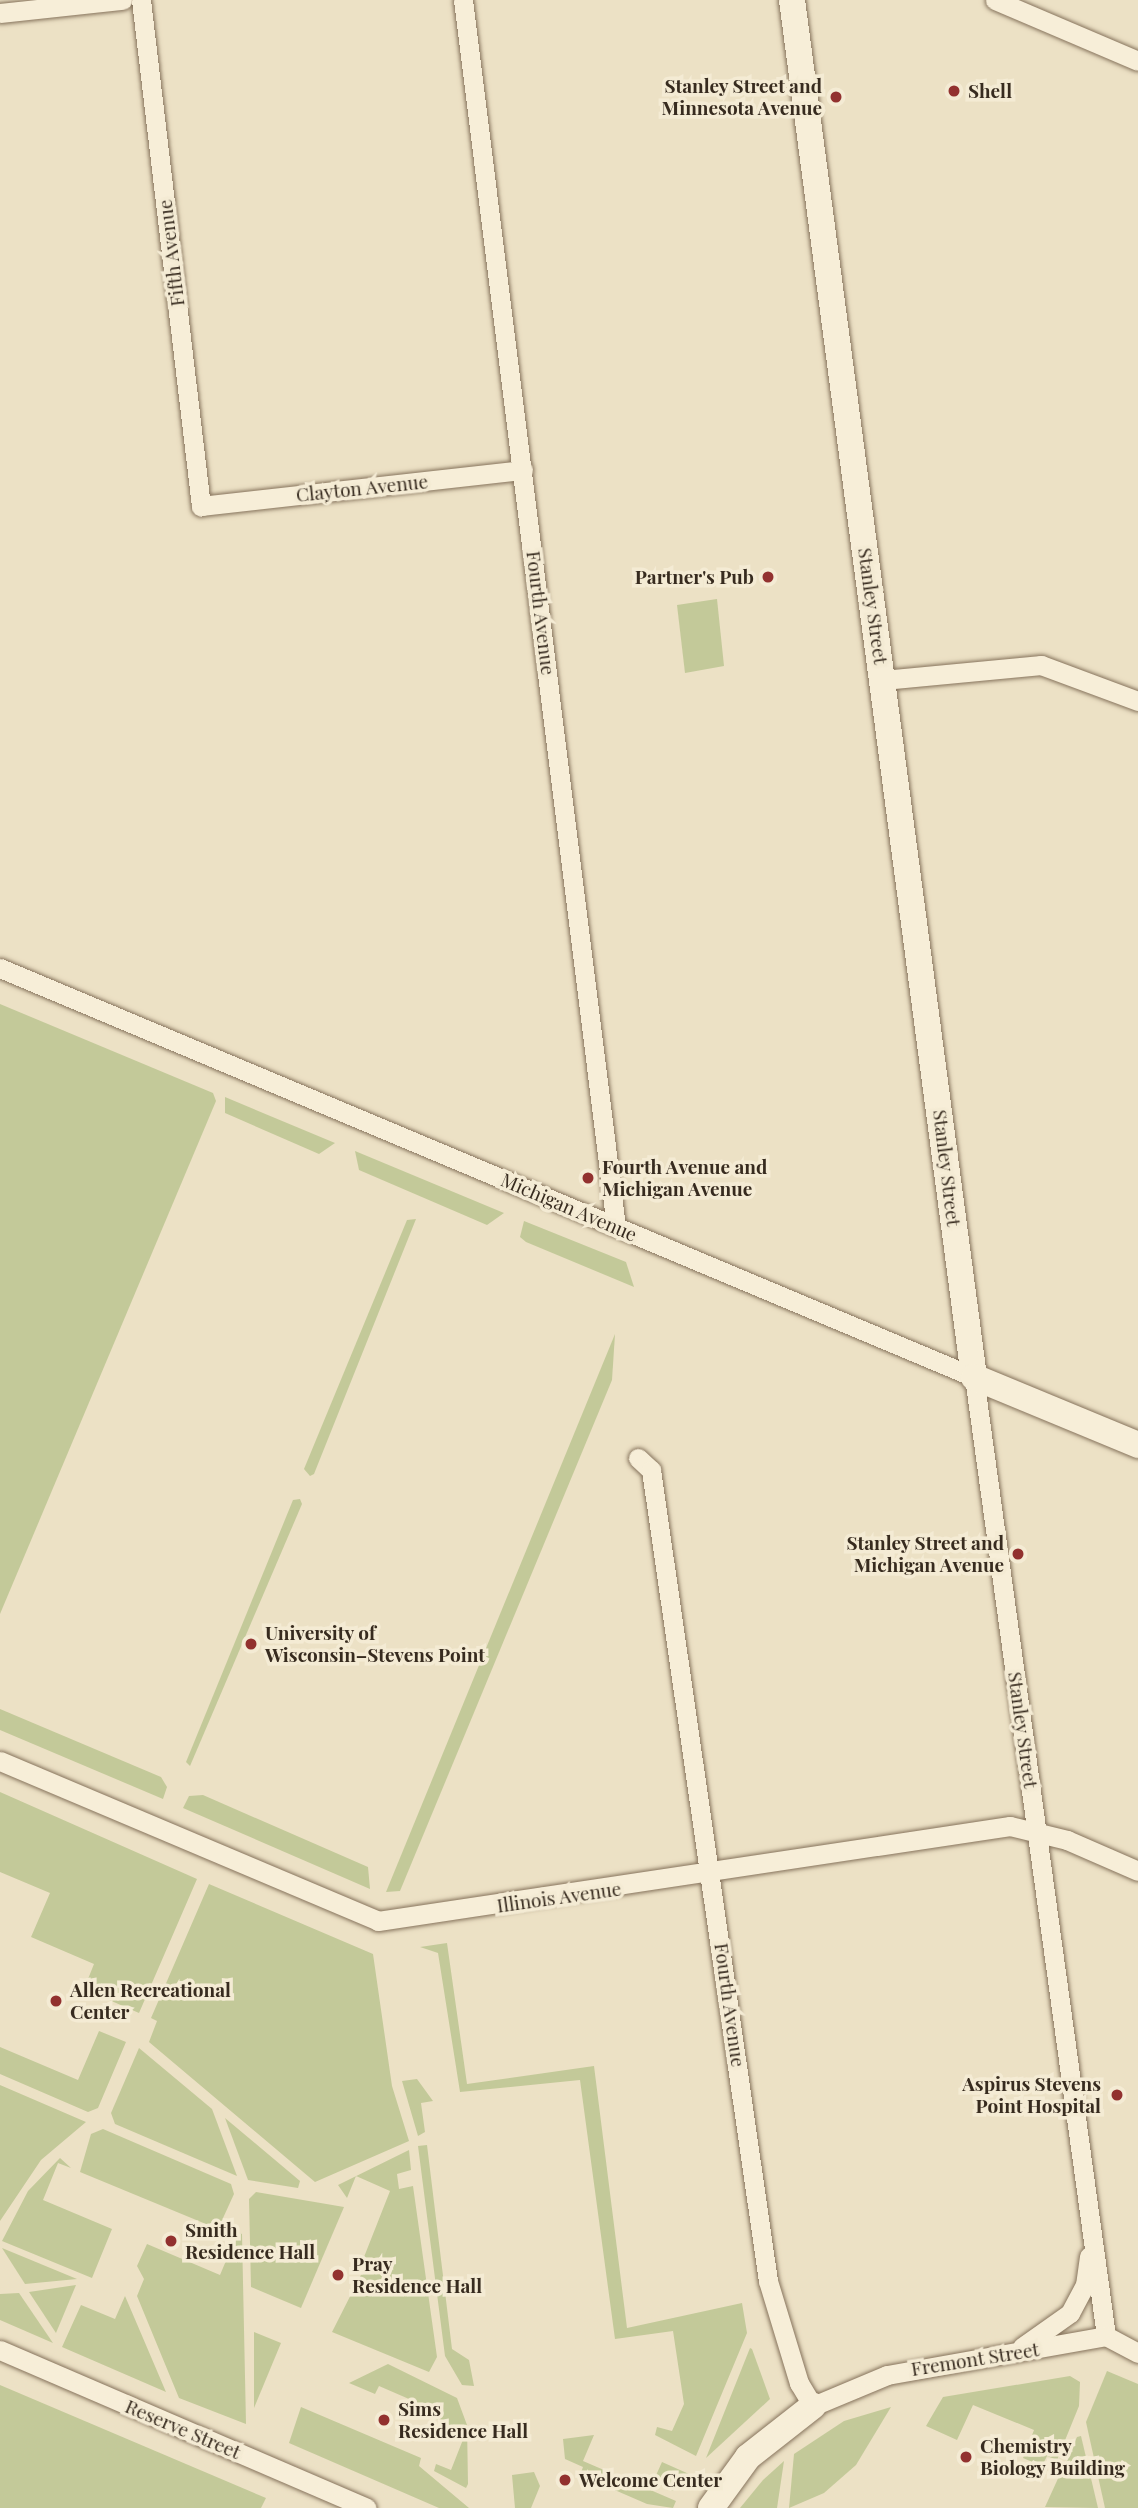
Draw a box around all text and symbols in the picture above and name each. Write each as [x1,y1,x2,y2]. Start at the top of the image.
place label: Stanley Street and Minnesota Avenue [661,75,822,119]
place label: Shell [968,80,1012,102]
marker: Shell [946,83,962,99]
marker: Stanley Street and Minnesota Avenue [828,89,844,105]
street label: Fifth Avenue [153,198,189,308]
street label: Clayton Avenue [295,470,429,506]
street label: Stanley Street [854,546,892,666]
street label: Fourth Avenue [522,549,560,677]
place label: Partner's Pub [635,566,754,588]
marker: Partner's Pub [760,569,776,585]
street label: Stanley Street [929,1108,965,1228]
place label: Fourth Avenue and Michigan Avenue [602,1156,768,1200]
street label: Michigan Avenue [497,1168,641,1246]
marker: Fourth Avenue and Michigan Avenue [580,1170,596,1186]
place label: Stanley Street and Michigan Avenue [846,1532,1004,1576]
marker: Stanley Street and Michigan Avenue [1010,1546,1026,1562]
place label: University of Wisconsin–Stevens Point [265,1622,485,1666]
marker: University of Wisconsin–Stevens Point [243,1636,259,1652]
street label: Stanley Street [1004,1670,1042,1790]
street label: Illinois Avenue [495,1877,623,1917]
street label: Fourth Avenue [710,1941,750,2069]
place label: Allen Recreational Center [70,1979,231,2023]
marker: Allen Recreational Center [48,1993,64,2009]
place label: Aspirus Stevens Point Hospital [962,2073,1101,2117]
marker: Aspirus Stevens Point Hospital [1107,2085,1127,2105]
place label: Smith Residence Hall [185,2219,315,2263]
marker: Smith Residence Hall [163,2233,179,2249]
place label: Pray Residence Hall [352,2253,482,2297]
marker: Pray Residence Hall [330,2267,346,2283]
street label: Fremont Street [909,2338,1041,2380]
street label: Reserve Street [122,2394,244,2464]
place label: Sims Residence Hall [398,2398,528,2442]
marker: Sims Residence Hall [376,2412,392,2428]
place label: Chemistry Biology Building [980,2435,1126,2479]
marker: Chemistry Biology Building [958,2449,974,2465]
place label: Welcome Center [579,2469,722,2491]
marker: Welcome Center [557,2472,573,2488]

